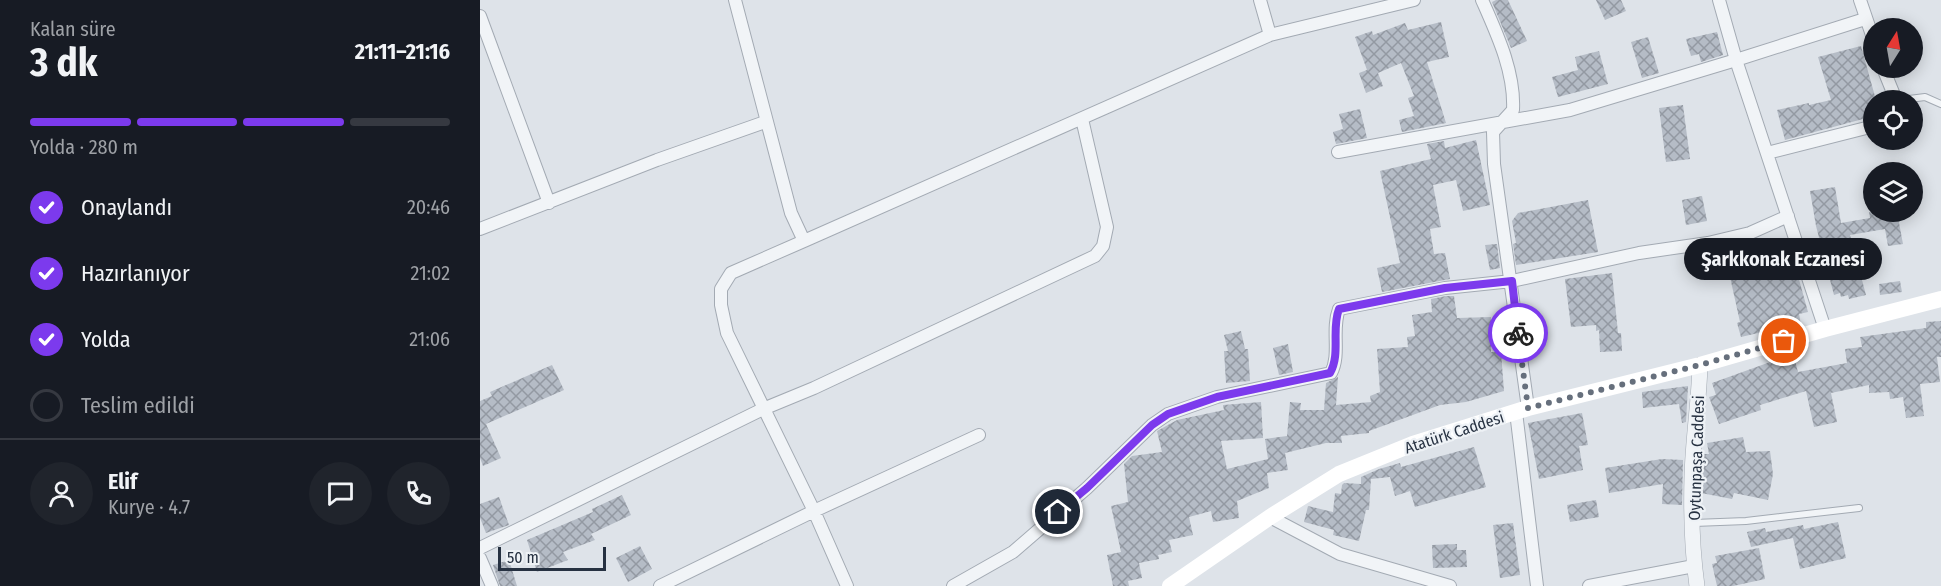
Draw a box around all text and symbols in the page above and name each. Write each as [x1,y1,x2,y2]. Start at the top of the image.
text: Kalan süre [30,17,116,41]
north arrow [1863,18,1923,78]
map controls [1863,18,1923,222]
text: 21:11–21:16 [355,38,450,65]
text: 3 dk [30,40,98,86]
button: locate [1863,90,1923,150]
text: Yolda · 280 m [30,135,138,159]
button: layers [1863,162,1923,222]
icon: check [30,191,63,224]
text: Onaylandı [81,194,172,221]
text: 20:46 [407,195,450,219]
callout: Şarkkonak Eczanesi [1685,239,1883,281]
text: Şarkkonak Eczanesi [1701,247,1865,271]
icon: check [30,257,63,290]
text: Hazırlanıyor [81,260,190,287]
text: 21:02 [411,261,450,285]
courier [1488,303,1548,363]
pin [1758,315,1809,366]
icon: bike [1502,317,1535,350]
icon: check [30,323,63,356]
icon: bag [1767,324,1800,357]
text: Yolda [81,326,131,353]
text: 21:06 [409,327,450,351]
text: Teslim edildi [81,392,195,419]
street label: Oytunpaşa Caddesi [1685,395,1708,521]
street label: Atatürk Caddesi [1402,407,1506,458]
button: person [30,462,93,525]
button: chat [309,462,372,525]
button: phone [387,462,450,525]
text: Elif [108,468,137,495]
pin [1032,486,1083,537]
text: Kurye · 4.7 [108,495,190,519]
icon: home [1041,495,1074,528]
scale bar [498,544,606,572]
text: 50 m [507,548,539,567]

